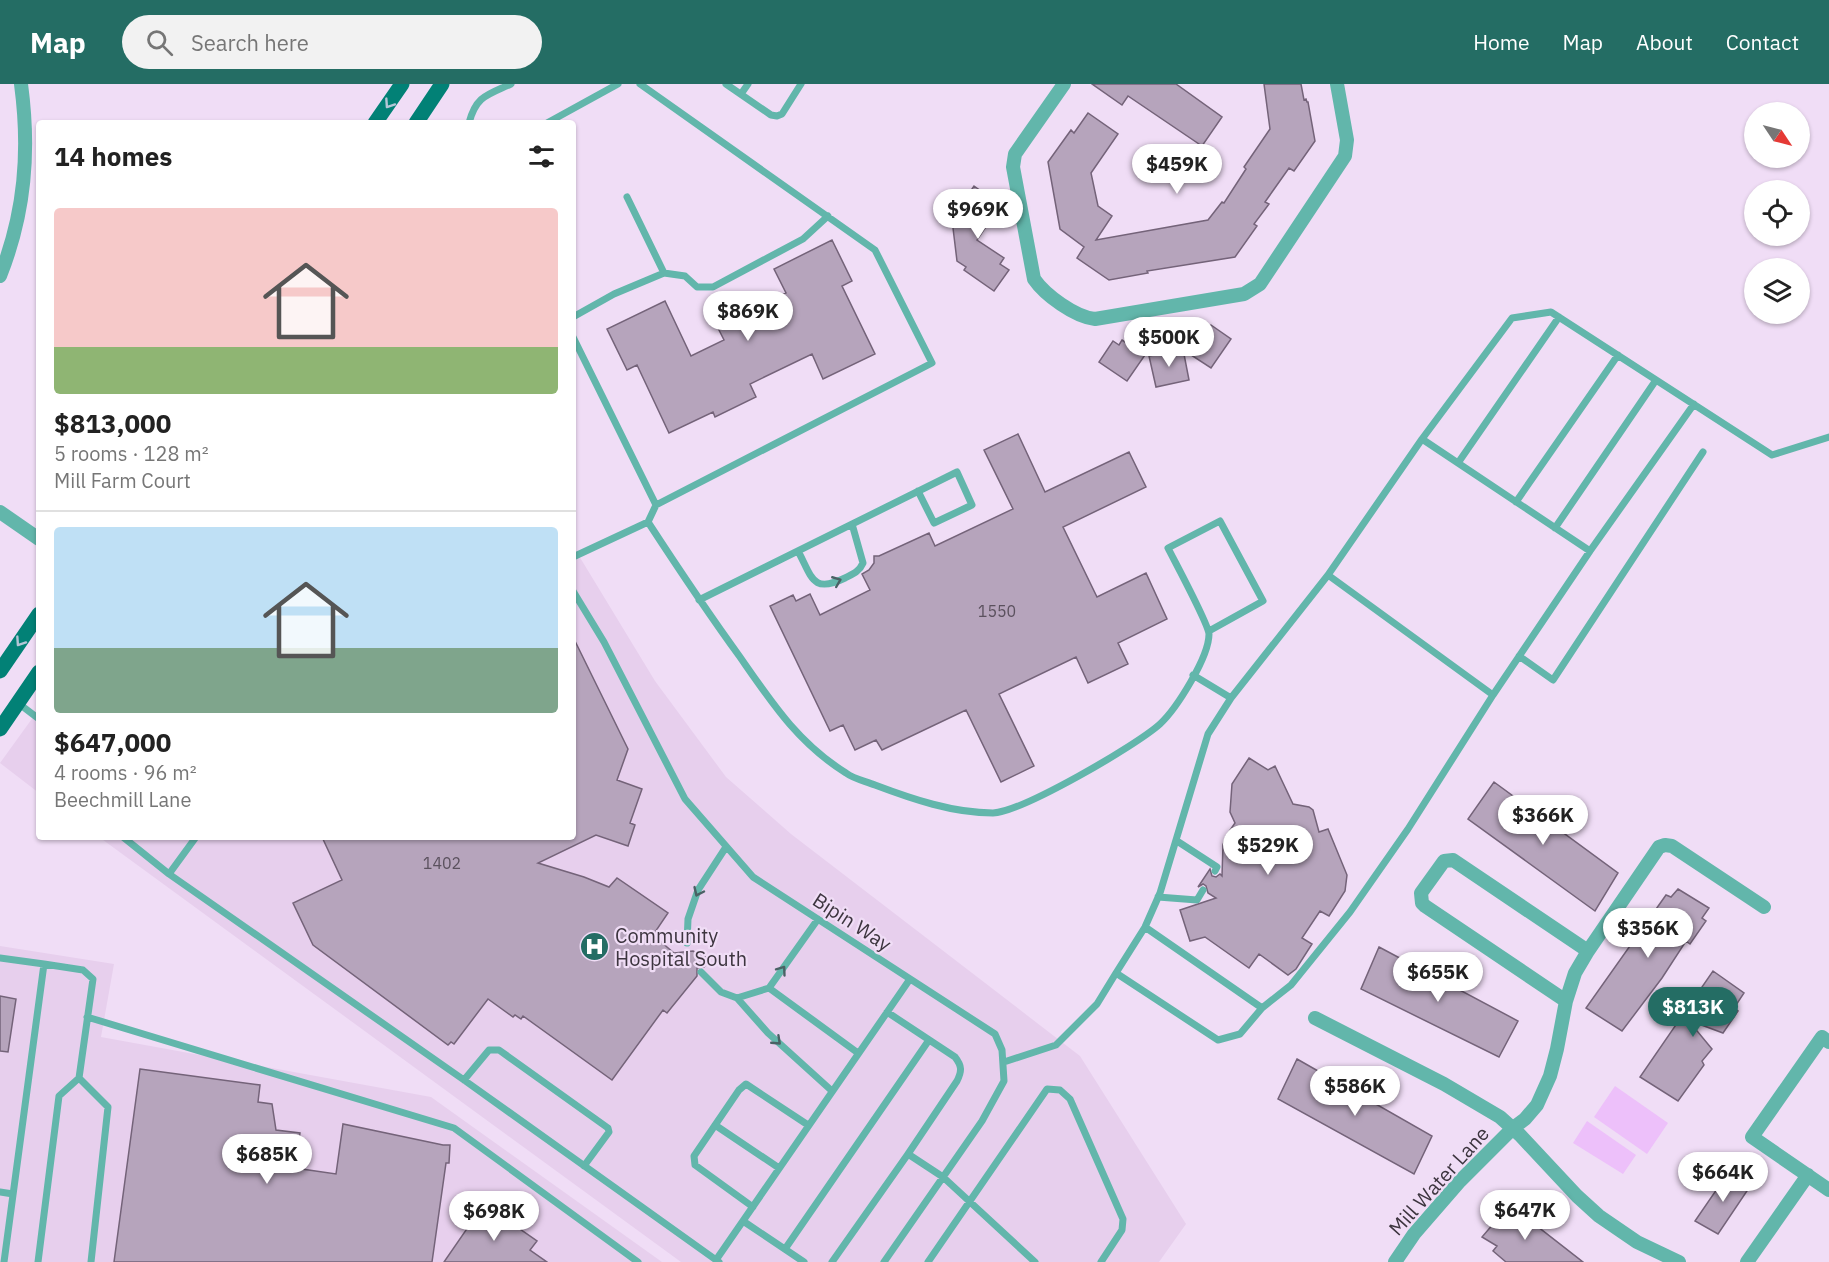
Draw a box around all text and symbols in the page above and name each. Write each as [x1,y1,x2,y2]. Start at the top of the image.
search box [122,15,542,69]
text: Map [30,24,86,61]
icon: search [143,26,176,59]
text: Search here [191,28,309,57]
text: Home [1473,28,1530,56]
text: Map [1563,28,1603,56]
text: About [1636,28,1693,56]
text: Contact [1726,28,1799,56]
one-way arrow [385,97,396,108]
north arrow [1744,102,1810,168]
map controls [1744,102,1810,324]
text: 14 homes [54,139,172,173]
icon: filters [525,140,558,173]
pin: $459K [1135,144,1219,195]
text: $459K [1146,150,1208,177]
button: locate [1744,180,1810,246]
pin: $969K [936,189,1020,240]
text: $969K [947,195,1009,222]
icon: home [252,247,360,355]
button: layers [1744,258,1810,324]
pin: $869K [706,291,790,342]
text: $869K [717,297,779,324]
pin: $500K [1127,317,1211,368]
text: $500K [1138,323,1200,350]
text: $813,000 [54,406,171,440]
text: 5 rooms · 128 m² [54,440,209,467]
text: Mill Farm Court [54,467,191,494]
icon: home [252,566,360,674]
one-way arrow [830,576,841,588]
house number: 1550 [978,601,1016,621]
one-way arrow [16,636,27,647]
text: $647,000 [54,725,171,759]
text: 4 rooms · 96 m² [54,759,197,786]
text: Beechmill Lane [54,786,191,813]
pin: $366K [1501,795,1585,846]
text: $366K [1512,801,1574,828]
pin: $529K [1226,825,1310,876]
text: $529K [1237,831,1299,858]
house number: 1402 [423,853,461,873]
one-way arrow [694,885,706,896]
street label: Bipin Way [808,886,897,957]
pin: $356K [1606,908,1690,959]
text: $356K [1617,914,1679,941]
place label: Community Hospital South [615,922,747,972]
hospital icon: Community Hospital South [578,931,610,963]
pin: $655K [1396,952,1480,1003]
text: $655K [1407,958,1469,985]
one-way arrow [775,966,786,977]
pin: $813K [1651,987,1735,1038]
text: $813K [1662,993,1724,1020]
one-way arrow [771,1034,781,1045]
pin: $586K [1313,1066,1397,1117]
text: $586K [1324,1072,1386,1099]
street label: Mill Water Lane [1382,1120,1495,1241]
pin: $685K [225,1134,309,1185]
text: $685K [236,1140,298,1167]
pin: $664K [1681,1152,1765,1203]
text: $664K [1692,1158,1754,1185]
pin: $647K [1483,1190,1567,1241]
pin: $698K [452,1191,536,1242]
text: $647K [1494,1196,1556,1223]
text: $698K [463,1197,525,1224]

